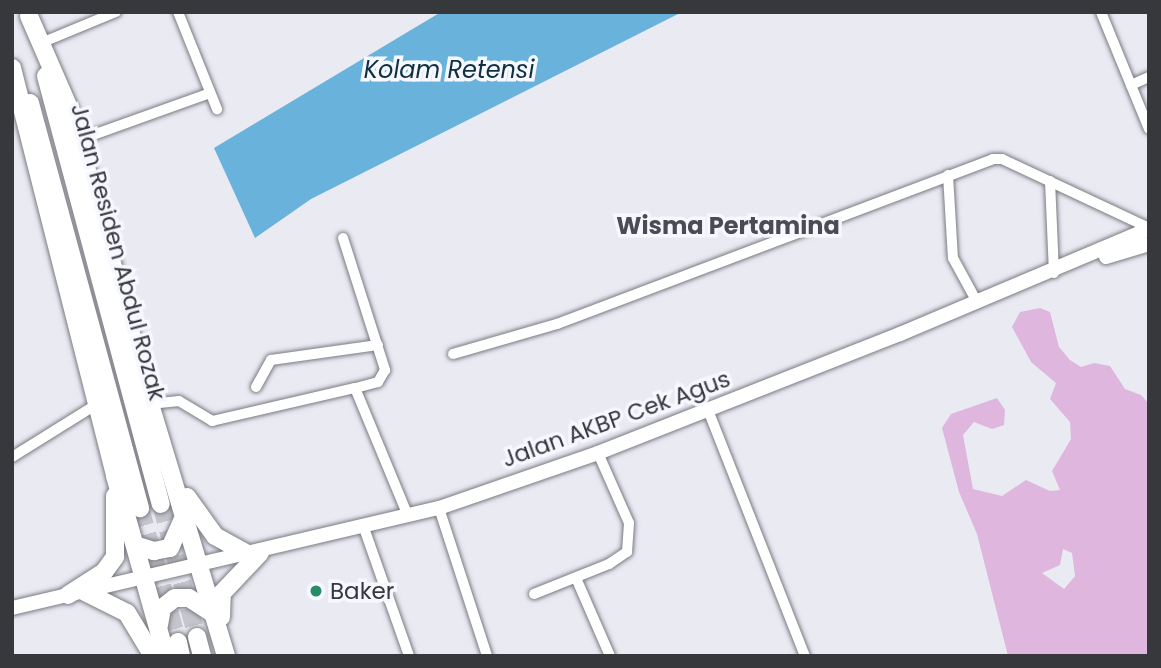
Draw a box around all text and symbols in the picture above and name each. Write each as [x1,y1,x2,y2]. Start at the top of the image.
water label: Kolam Retensi [364,56,534,84]
street label: Jalan Residen Abdul Rozak [65,101,171,403]
district label: Wisma Pertamina [616,212,840,240]
street label: Jalan AKBP Cek Agus [498,365,734,473]
place label: Baker [330,577,394,605]
marker: Baker [308,583,324,599]

